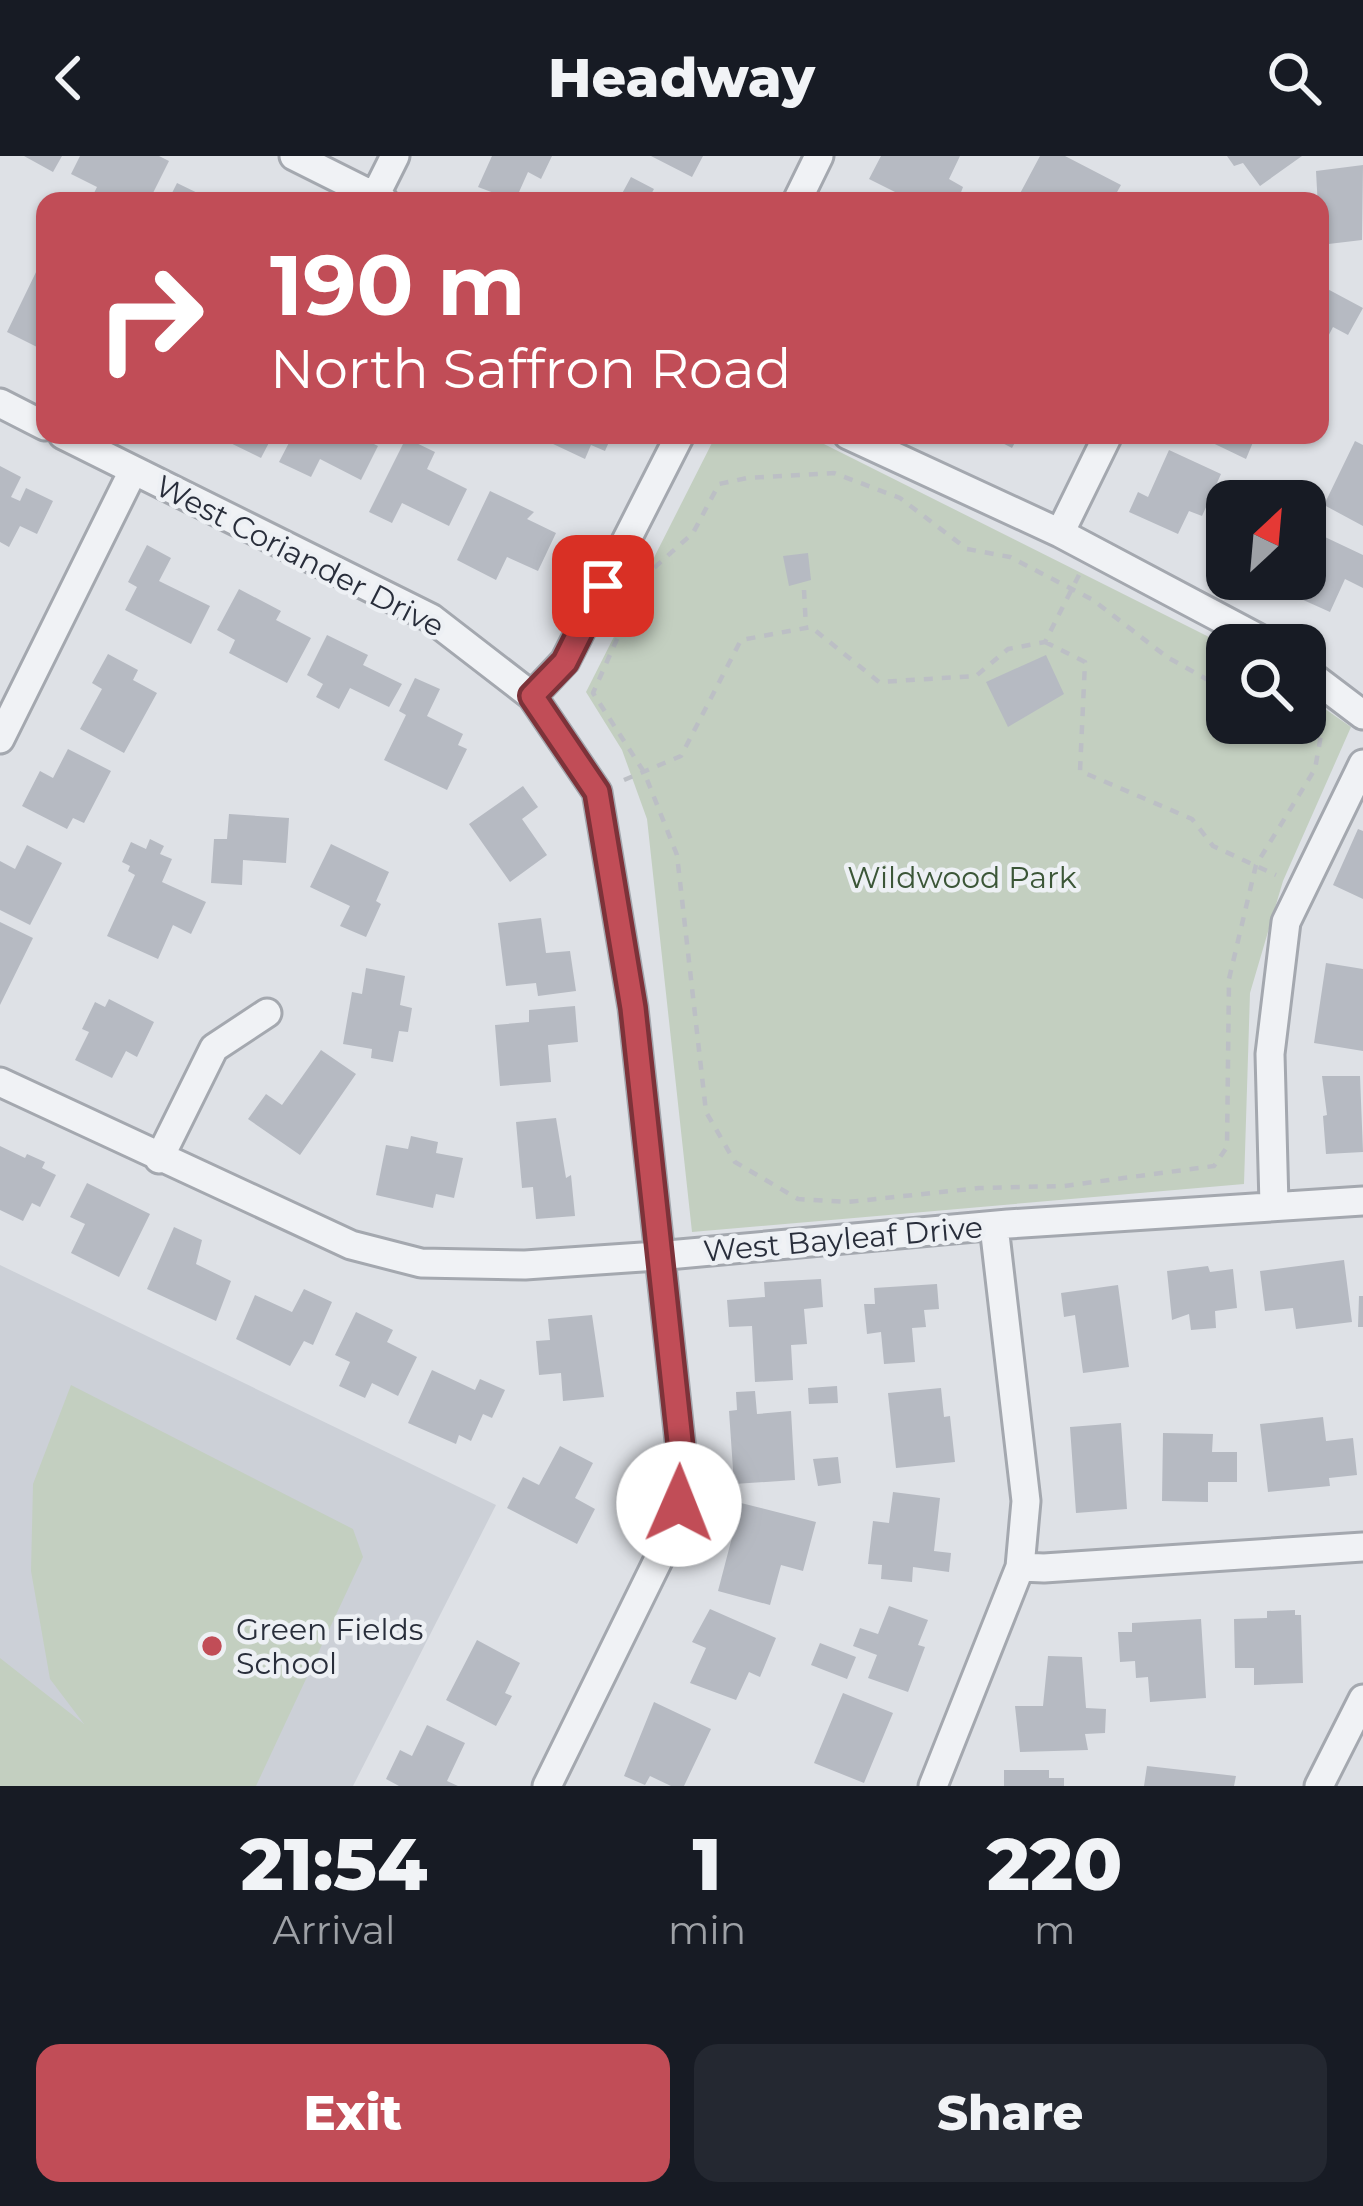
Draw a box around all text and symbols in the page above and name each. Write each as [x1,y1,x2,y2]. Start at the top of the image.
icon: back [36,45,102,111]
text: Headway [548,45,815,111]
icon: search [1261,45,1327,111]
text: 190 m [270,234,525,336]
icon: right [72,240,228,396]
text: North Saffron Road [270,336,791,402]
street label: West Coriander Drive [150,467,450,645]
north arrow [1206,480,1326,600]
map controls [1206,480,1326,744]
pin [552,535,654,637]
icon: arrive [570,553,636,619]
button: search [1206,624,1326,744]
park label: Wildwood Park [847,859,1077,896]
street label: West Bayleaf Drive [702,1208,984,1270]
position arrow [616,1441,742,1567]
place label: Green Fields School [236,1611,423,1682]
marker: Green Fields School [199,1633,225,1659]
text: 21:54 [241,1820,427,1908]
text: 1 [693,1820,722,1908]
text: 220 [987,1820,1122,1908]
text: Arrival [272,1906,395,1954]
text: min [668,1906,746,1954]
text: m [1034,1906,1075,1954]
button: Exit [36,2044,670,2182]
button: Share [694,2044,1327,2182]

